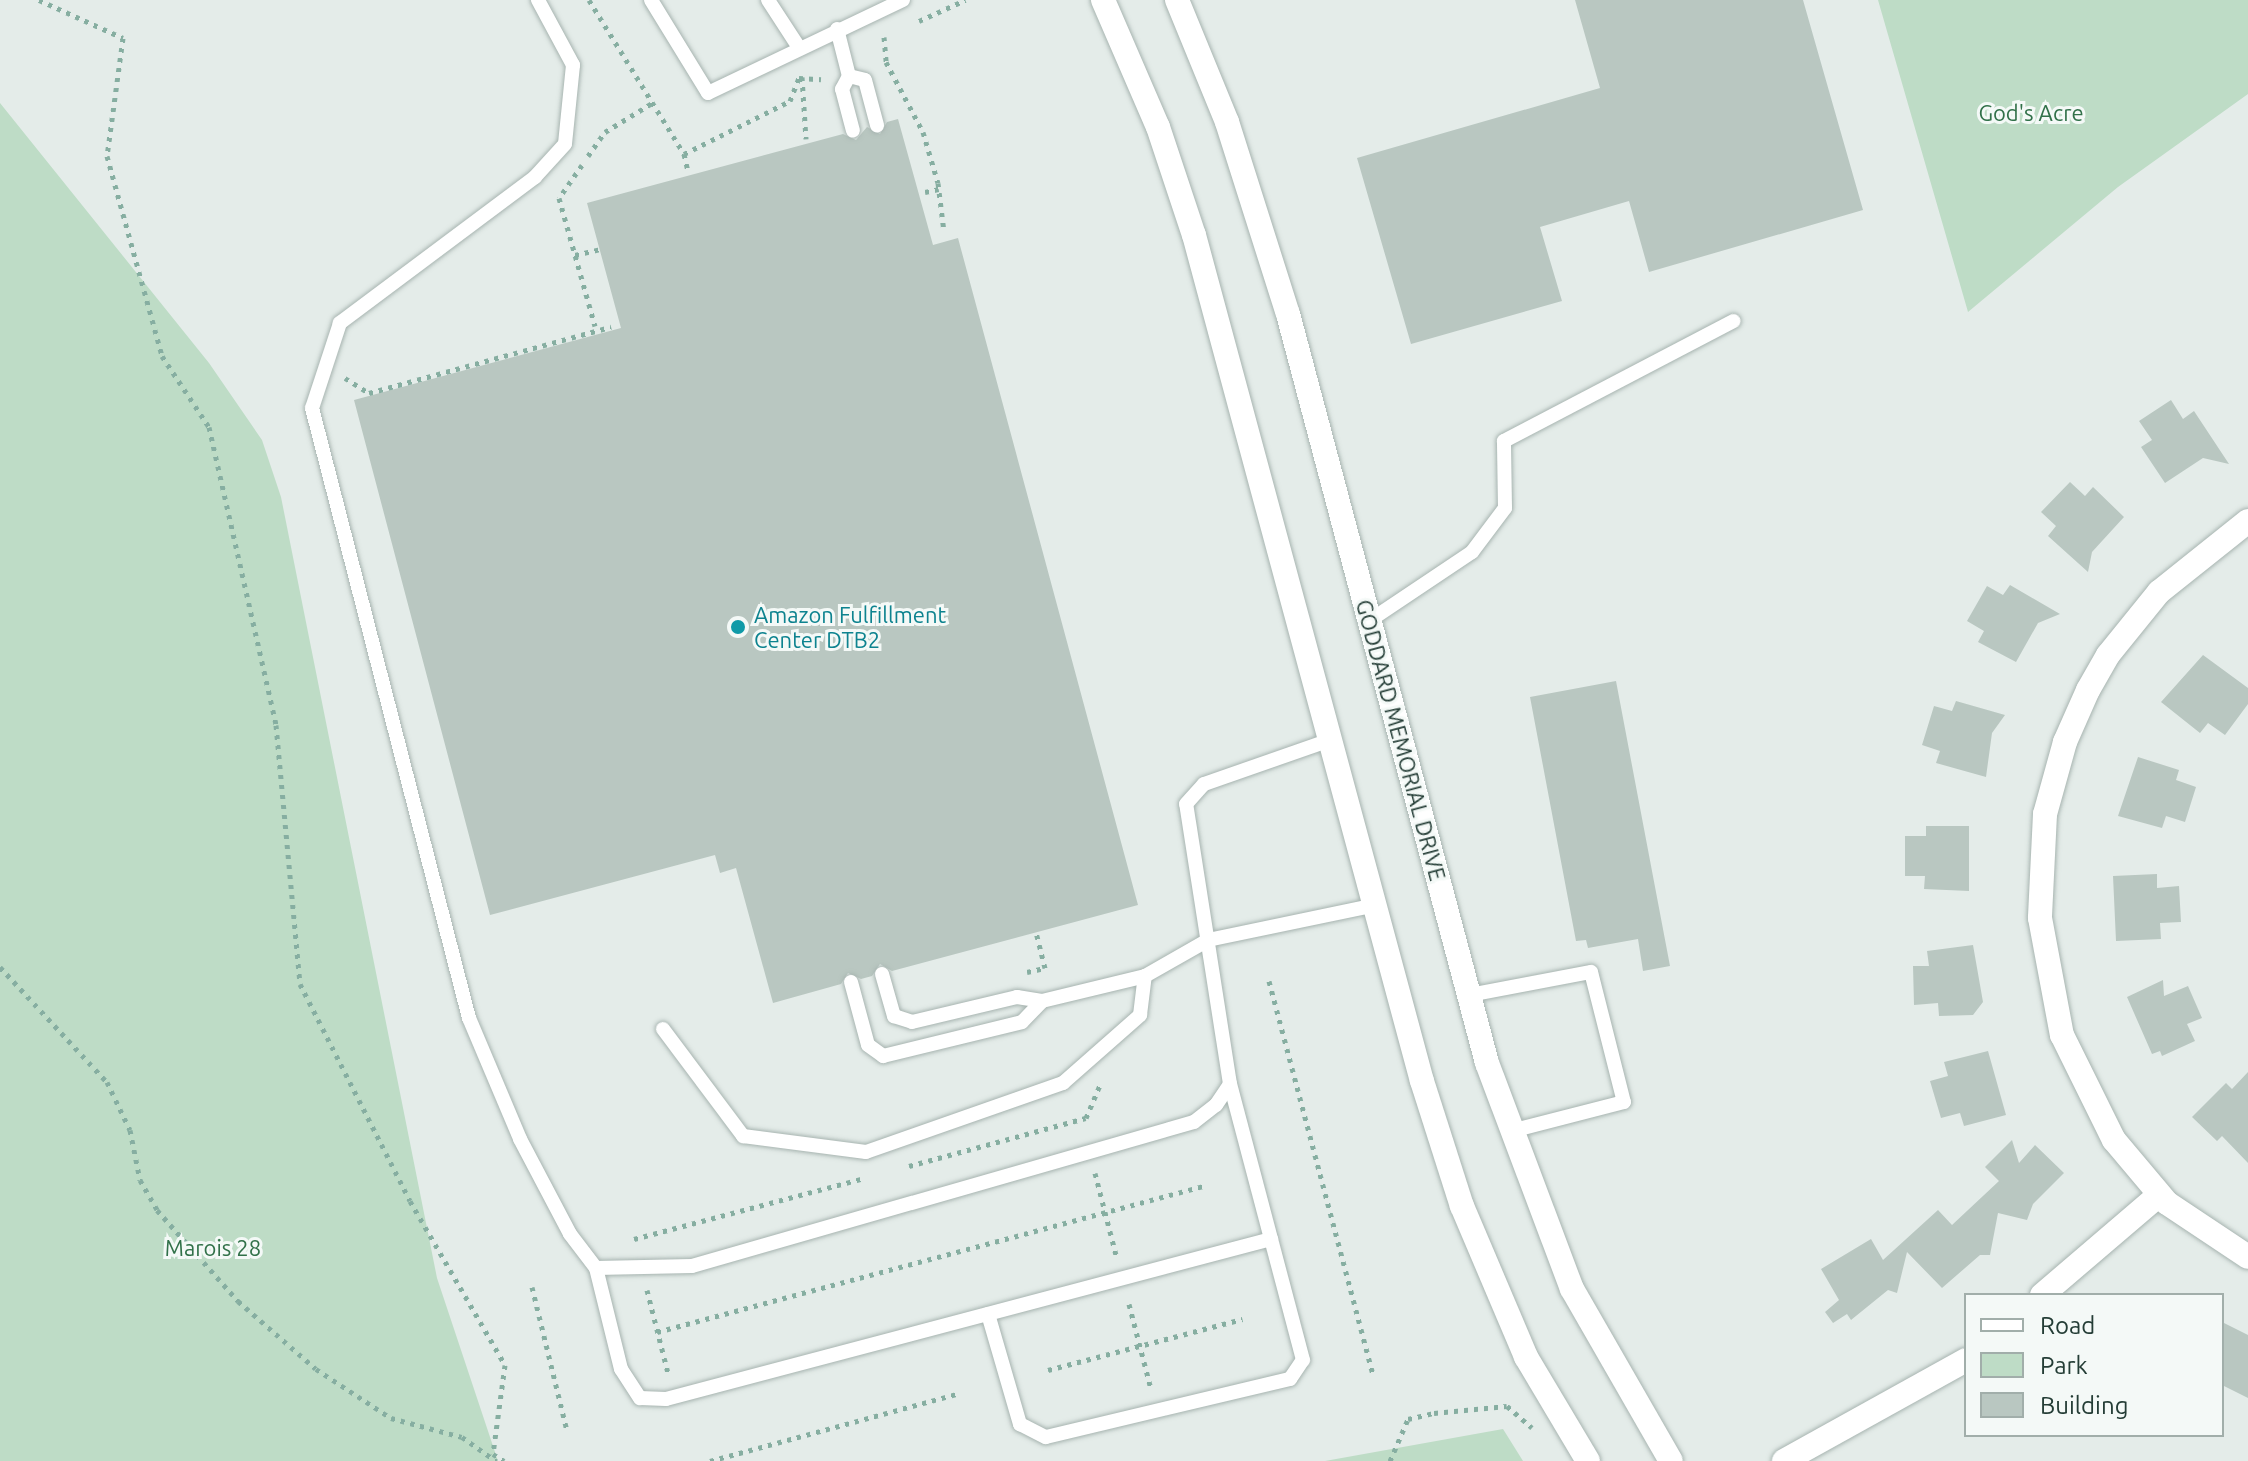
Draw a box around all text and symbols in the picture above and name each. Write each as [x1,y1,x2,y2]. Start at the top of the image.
park label: God's Acre [1978,100,2084,126]
street label: GODDARD MEMORIAL DRIVE [1351,597,1451,883]
place label: Amazon Fulfillment Center DTB2 [754,601,946,652]
marker: Amazon Fulfillment Center DTB2 [729,618,747,636]
park label: Marois 28 [165,1235,261,1261]
legend [1964,1293,2224,1437]
text: Road [2040,1312,2095,1339]
text: Park [2040,1352,2088,1379]
text: Building [2040,1392,2128,1419]

